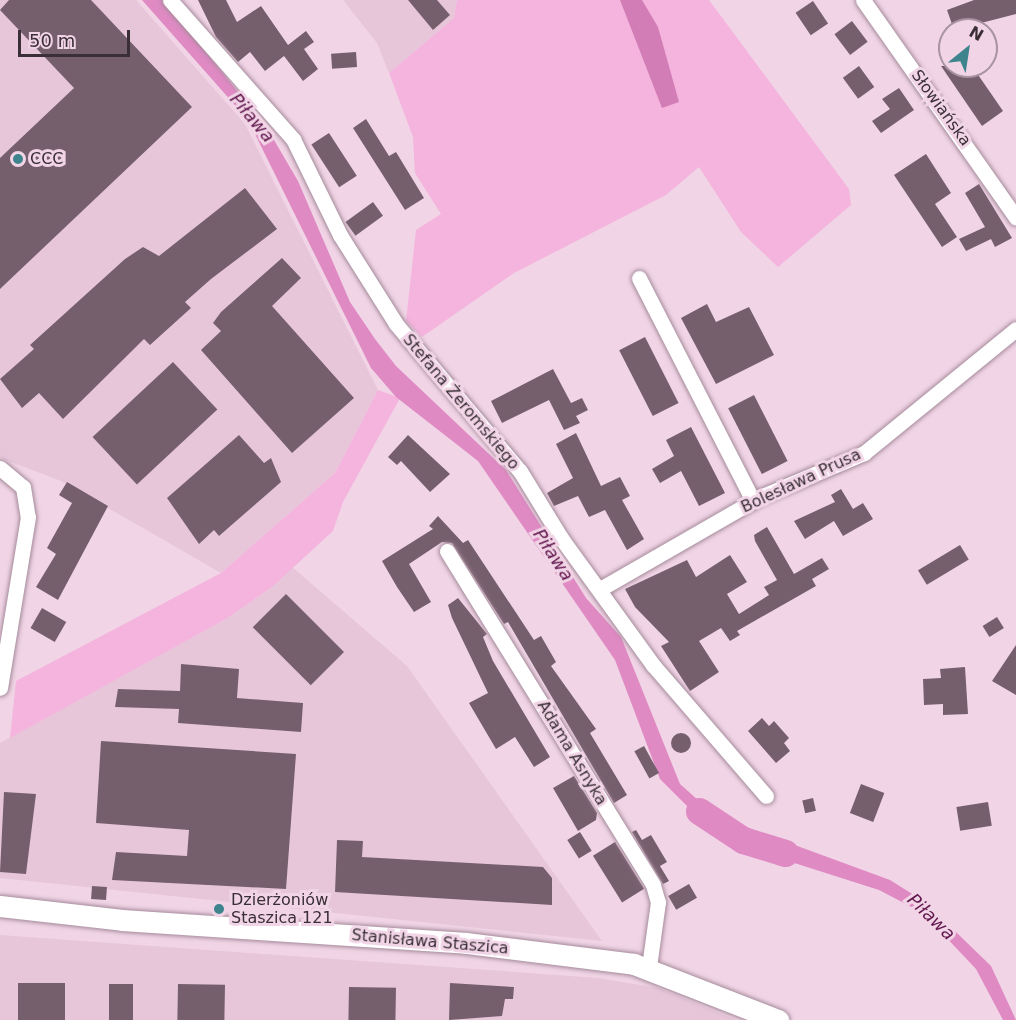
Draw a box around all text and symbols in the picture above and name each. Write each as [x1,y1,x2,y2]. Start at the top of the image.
scale bar [21,18,134,56]
north arrow [938,18,998,78]
text: N [966,22,987,45]
text: 50 m [29,30,75,51]
street label: Słowiańska [907,66,975,150]
water label: Piława [225,89,279,147]
place label: CCC [30,149,64,169]
marker: CCC [11,152,25,166]
street label: Stefana Żeromskiego [399,330,523,474]
street label: Bolesława Prusa [738,445,864,517]
water label: Piława [528,525,578,585]
street label: Adama Asnyka [533,697,611,809]
water label: Piława [903,889,959,945]
place label: Dzierżoniów Staszica 121 [231,890,333,928]
marker: Dzierżoniów Staszica 121 [212,902,226,916]
street label: Stanisława Staszica [351,926,509,958]

